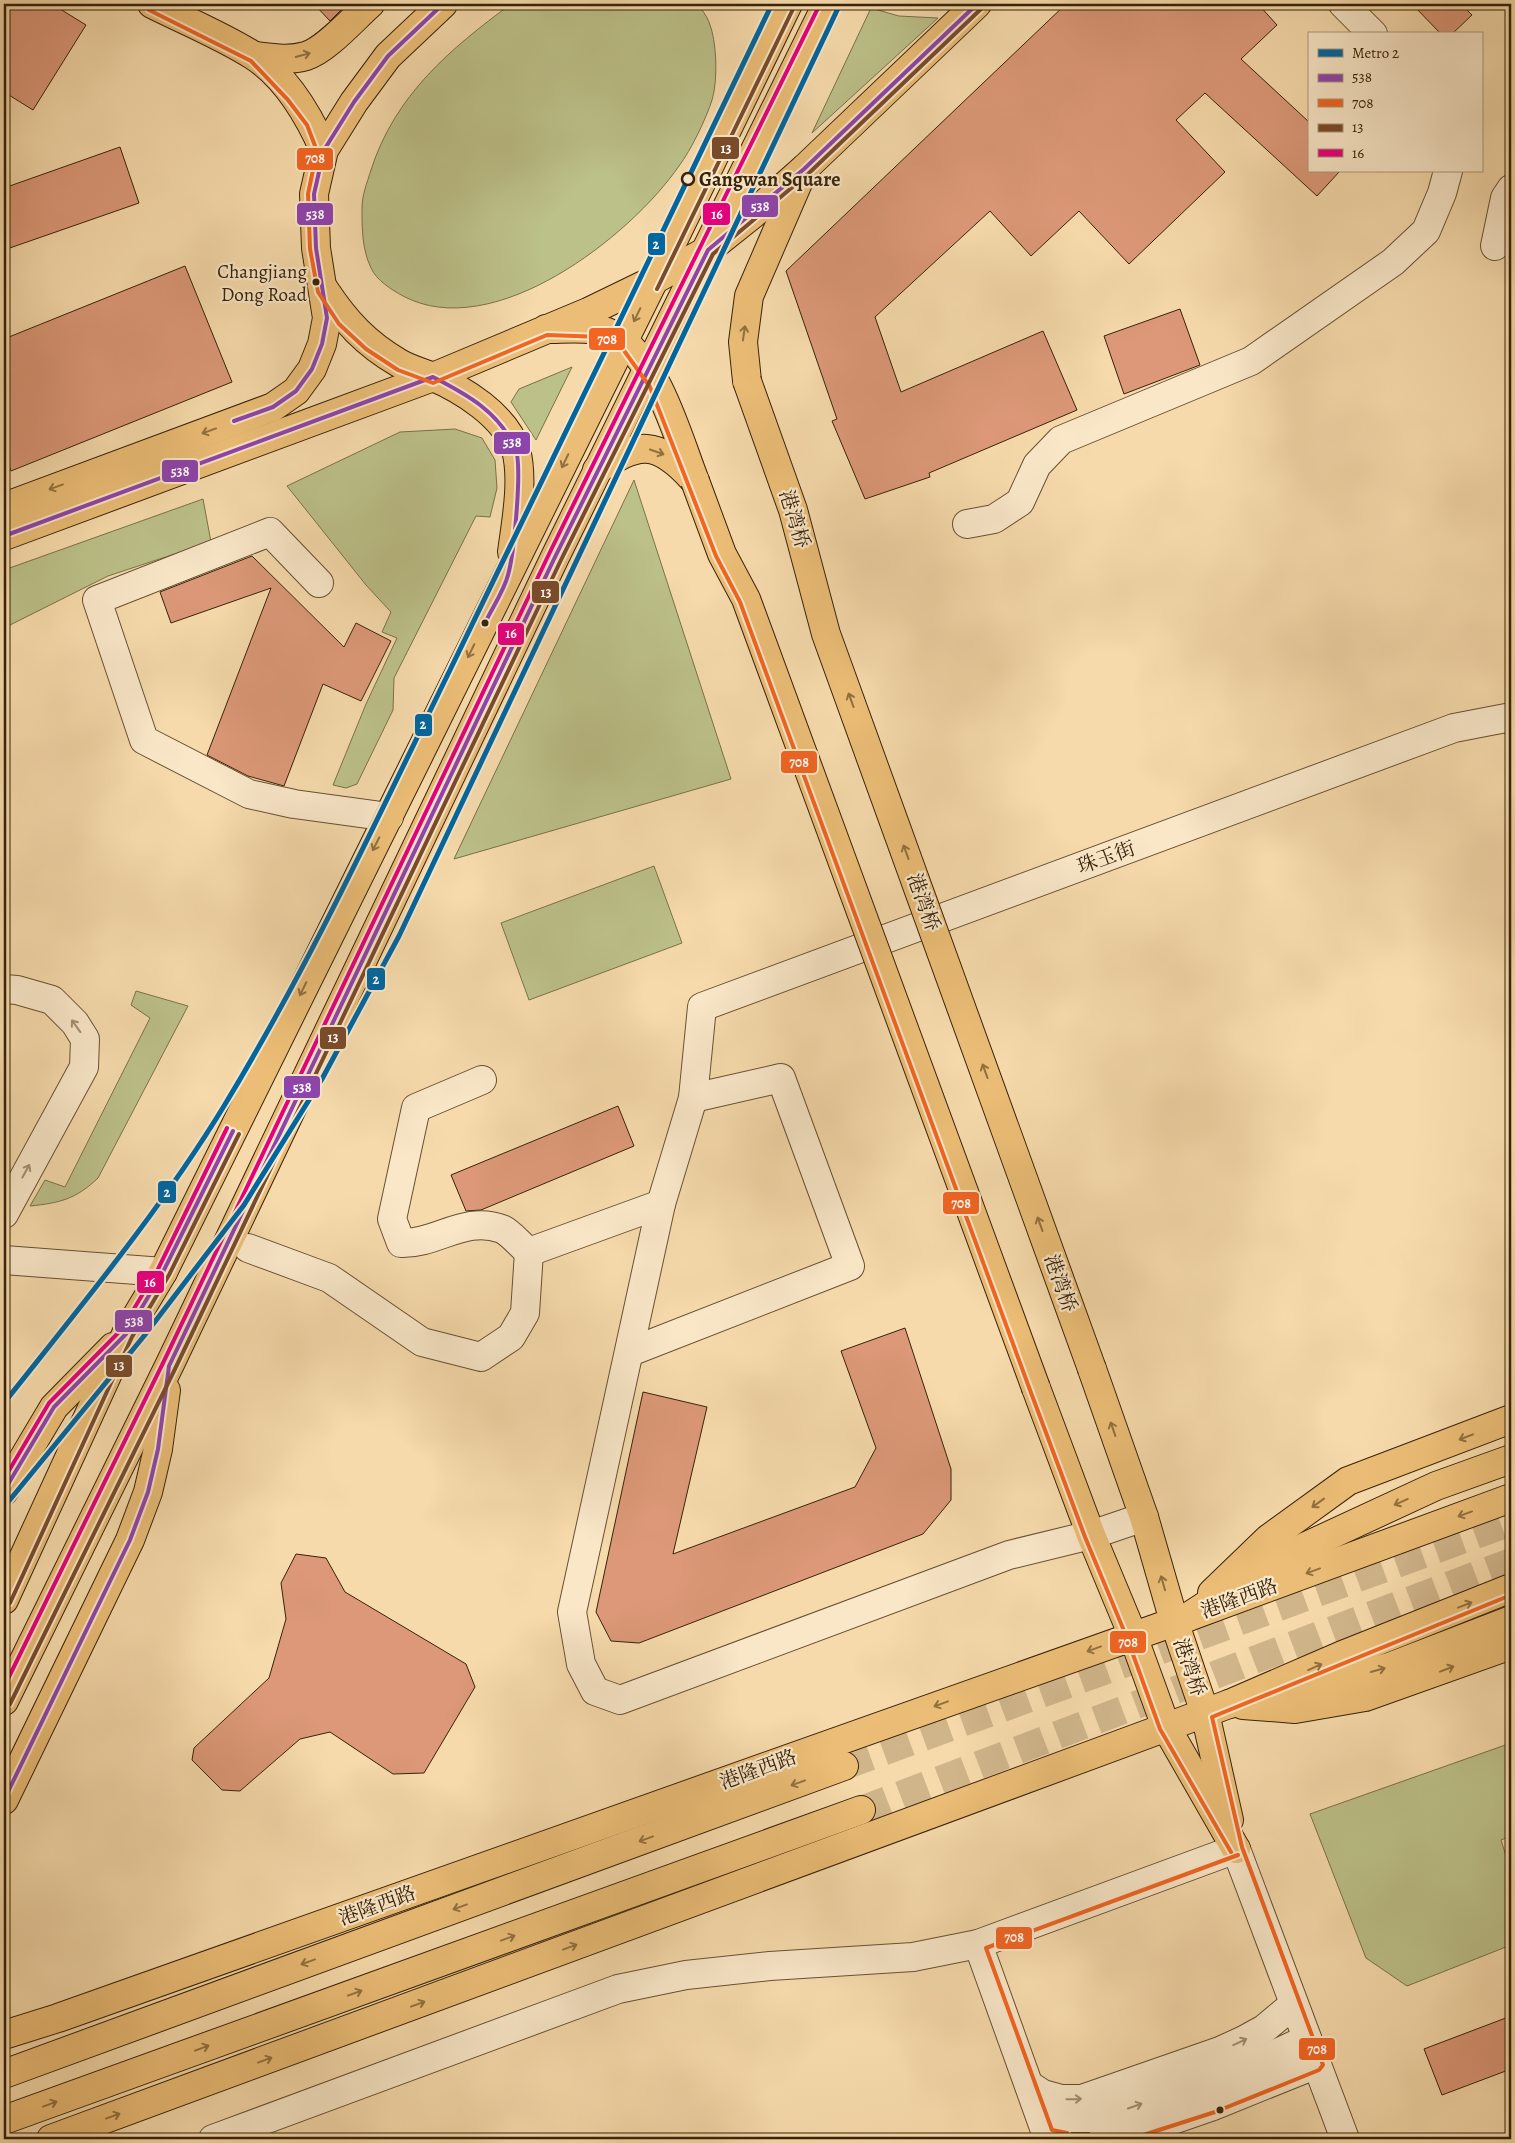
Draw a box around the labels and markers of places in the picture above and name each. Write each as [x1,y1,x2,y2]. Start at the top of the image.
place label: Gangwan Square [699,166,840,193]
marker: Gangwan Square [681,172,695,186]
place label: Changjiang Dong Road [217,259,308,308]
marker: Changjiang Dong Road [311,277,321,287]
unlabelled marker [480,618,490,628]
unlabelled marker [1215,2105,1225,2115]

